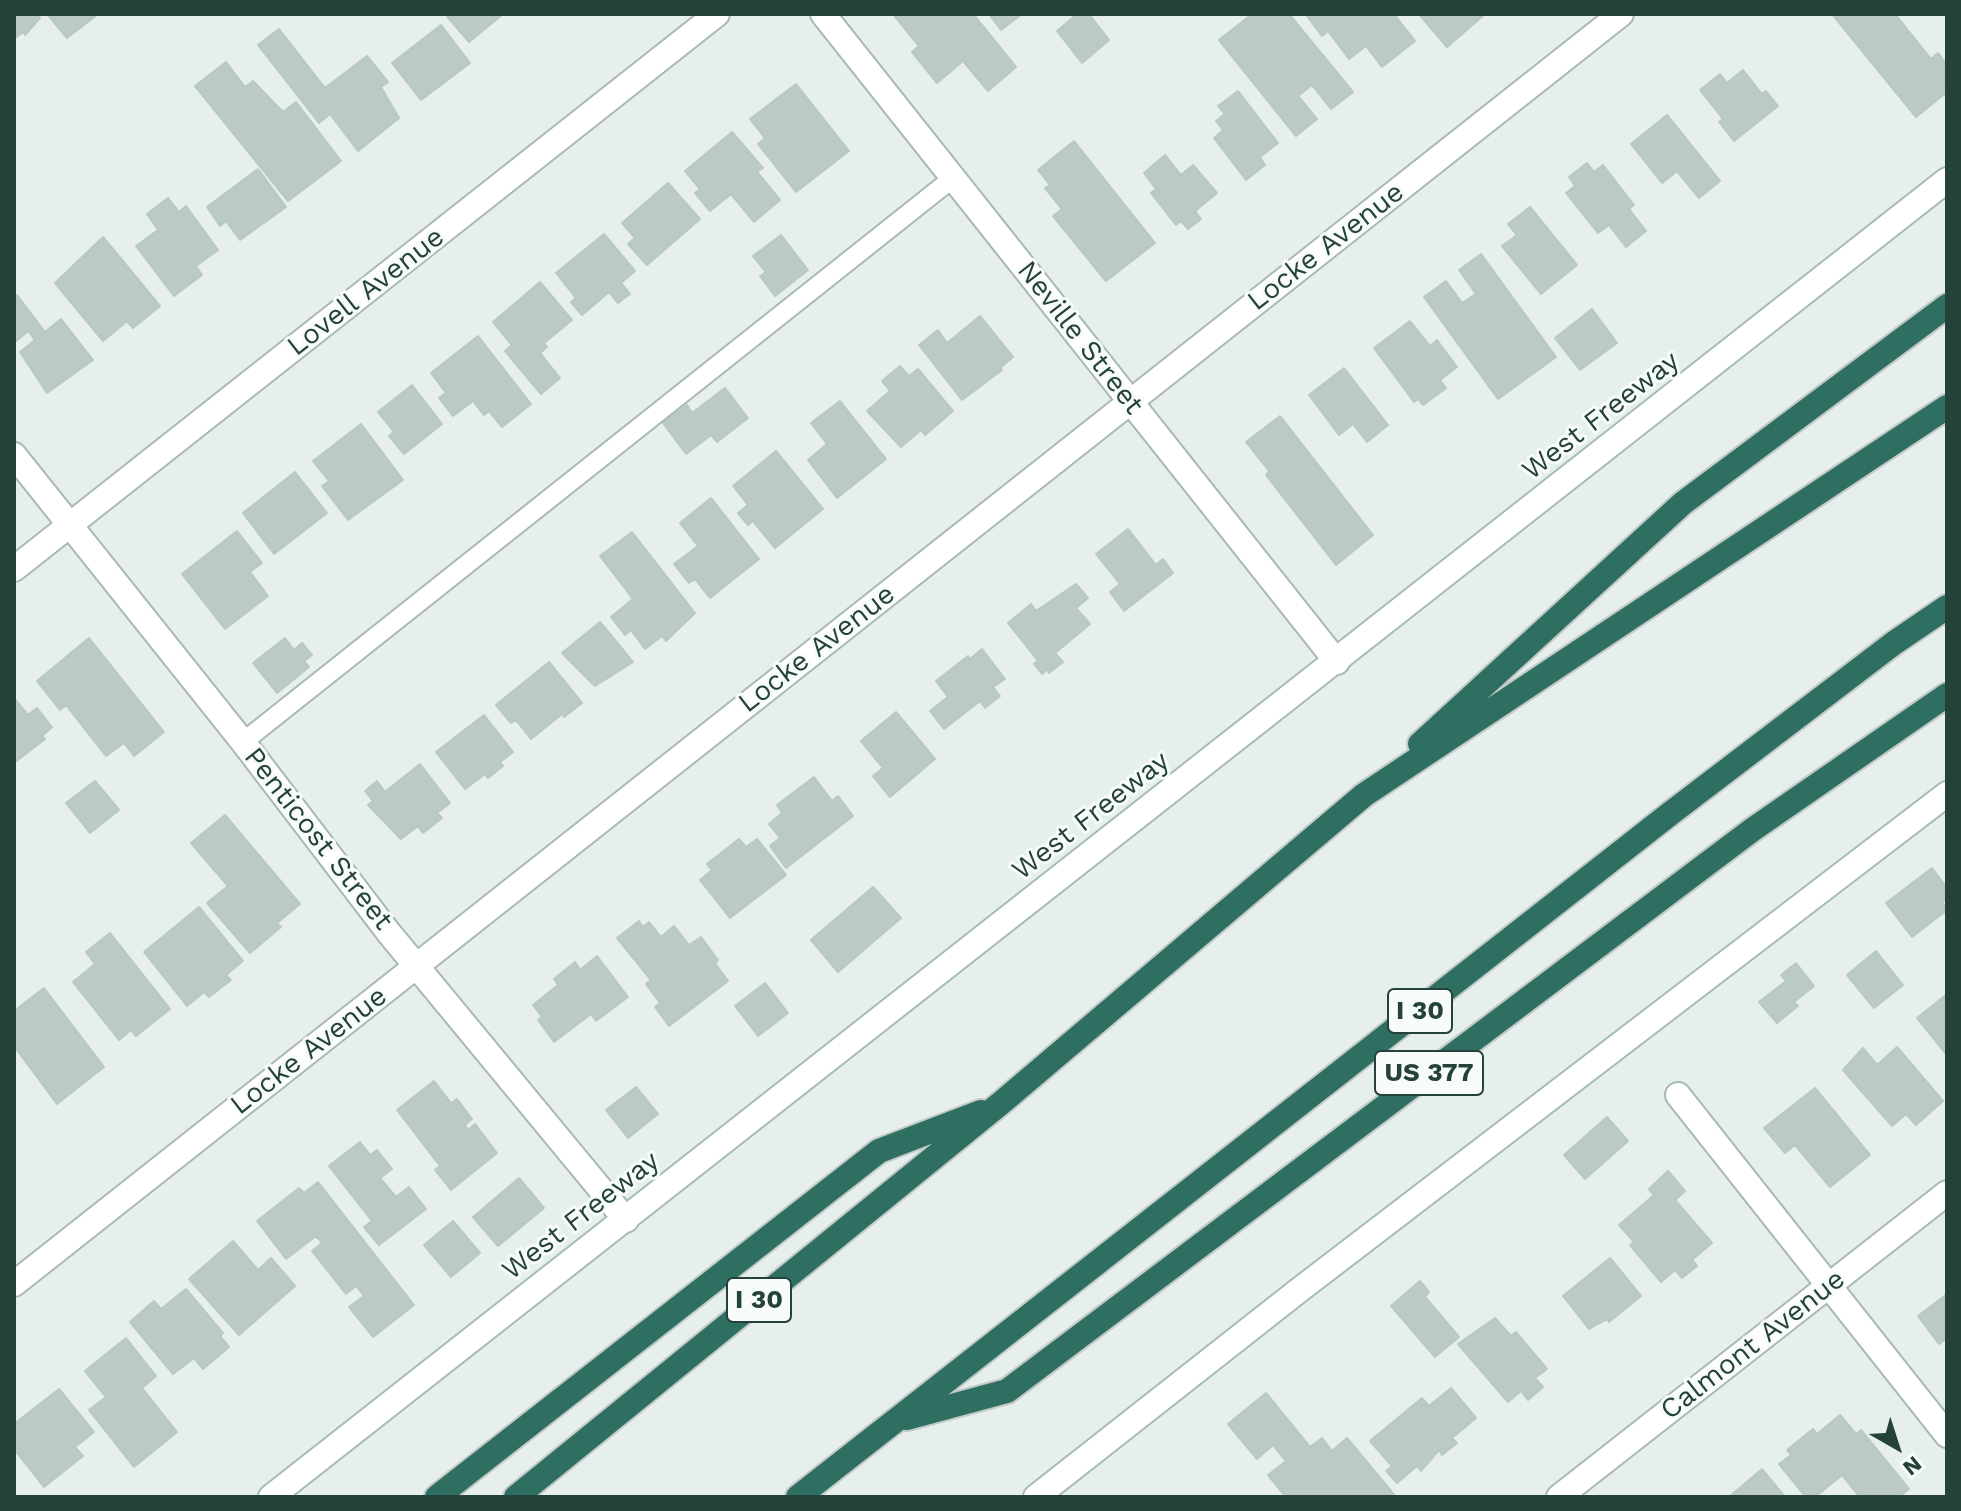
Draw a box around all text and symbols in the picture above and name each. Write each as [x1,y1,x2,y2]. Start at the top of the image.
street label: Locke Avenue [1241,176,1411,318]
street label: Lovell Avenue [281,220,451,364]
street label: Neville Street [1010,255,1150,421]
street label: West Freeway [1516,344,1686,488]
street label: Locke Avenue [732,578,902,720]
street label: Penticost Street [236,741,400,937]
street label: West Freeway [1006,744,1176,888]
street label: Locke Avenue [224,980,394,1122]
road number: I 30 [1388,989,1452,1033]
road number: US 377 [1375,1051,1483,1095]
street label: West Freeway [496,1144,666,1288]
street label: Calmont Avenue [1654,1263,1852,1427]
road number: I 30 [727,1278,791,1322]
north arrow [1857,1407,1937,1487]
text: N [1898,1451,1927,1481]

